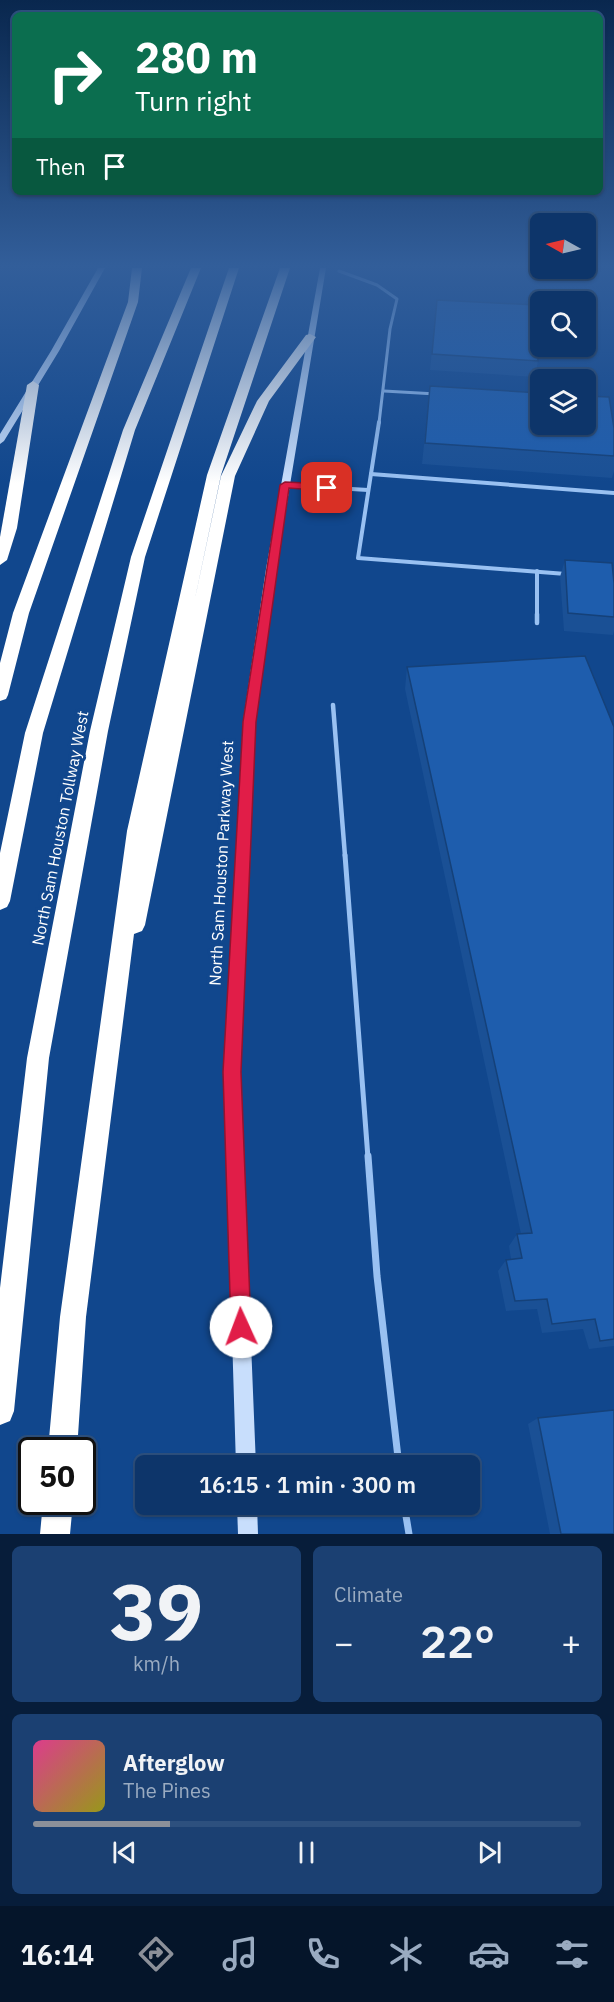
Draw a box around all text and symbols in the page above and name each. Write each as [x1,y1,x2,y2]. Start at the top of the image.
text: 280 m [135,30,258,85]
icon: right [36,36,114,114]
text: Turn right [135,83,252,118]
icon: arrive [98,150,131,183]
text: Then [36,152,86,181]
north arrow [530,213,596,279]
map controls [530,213,596,435]
button: search [530,291,596,357]
button: layers [530,369,596,435]
pin [301,462,352,513]
icon: arrive [310,471,343,504]
street label: North Sam Houston Tollway West [27,709,93,947]
street label: North Sam Houston Parkway West [205,740,237,986]
position arrow [209,1295,273,1359]
speed limit sign: 50 [18,1437,96,1515]
text: 16:15 · 1 min · 300 m [199,1470,416,1499]
text: 39 [110,1560,203,1661]
text: Climate [334,1581,403,1608]
text: 22° [420,1612,495,1670]
text: − [334,1621,354,1664]
text: + [561,1621,581,1664]
text: km/h [133,1650,180,1677]
text: Afterglow [123,1748,225,1777]
text: The Pines [123,1777,211,1804]
icon: previous [108,1836,141,1869]
icon: pause [290,1836,323,1869]
icon: next [473,1836,506,1869]
icon: directions [135,1933,177,1975]
icon: music [219,1933,261,1975]
icon: phone [302,1933,344,1975]
icon: climate [385,1933,427,1975]
icon: car [468,1933,510,1975]
icon: filters [551,1933,593,1975]
text: 16:14 [21,1937,94,1972]

